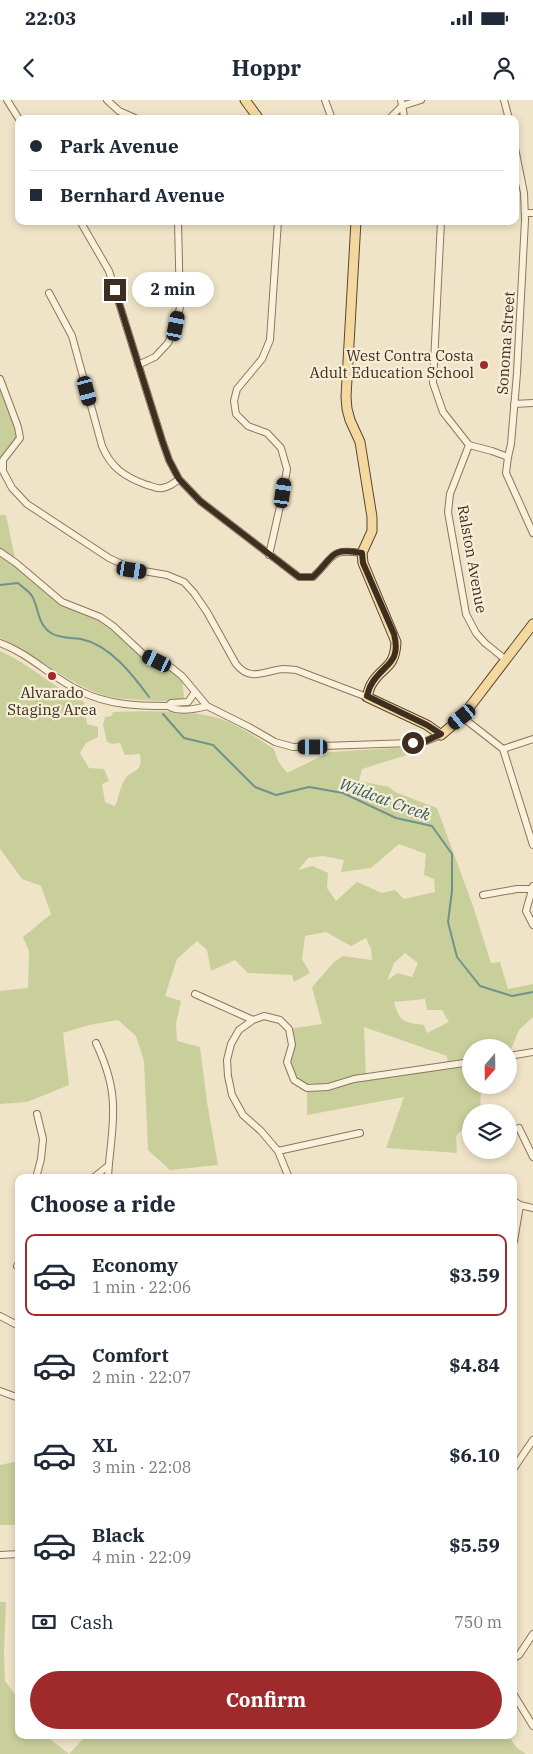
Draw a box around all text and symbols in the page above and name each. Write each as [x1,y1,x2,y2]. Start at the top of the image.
text: 22:03 [25,6,76,30]
text: Hoppr [232,53,301,82]
icon: back [15,54,43,82]
icon: person [490,54,518,82]
text: Park Avenue [60,134,179,158]
text: Bernhard Avenue [60,183,225,207]
callout: 2 min [132,272,215,308]
route end [104,279,126,301]
text: 2 min [151,279,195,299]
street label: Sonoma Street [492,291,519,395]
car [165,310,186,342]
place label: West Contra Costa Adult Education School [309,346,474,382]
marker: West Contra Costa Adult Education School [478,359,490,371]
car [75,375,98,407]
car [273,477,292,509]
street label: Ralston Avenue [454,503,491,614]
car [116,560,147,580]
car [140,648,173,674]
marker: Alvarado Staging Area [46,670,58,682]
place label: Alvarado Staging Area [7,683,97,719]
car [445,702,478,732]
route start [402,732,424,754]
car [298,740,328,755]
water label: Wildcat Creek [337,773,434,825]
north arrow [462,1039,518,1094]
map controls [462,1039,517,1159]
button: layers [462,1104,517,1159]
text: Choose a ride [30,1189,176,1218]
icon: car [32,1253,77,1298]
text: Economy [92,1253,178,1277]
text: $3.59 [449,1263,500,1287]
text: 1 min · 22:06 [92,1277,191,1297]
icon: car [32,1343,77,1388]
text: Comfort [92,1343,169,1367]
text: $4.84 [449,1353,500,1377]
text: 2 min · 22:07 [92,1367,191,1387]
icon: car [32,1433,77,1478]
text: XL [92,1433,118,1457]
text: $6.10 [449,1443,500,1467]
text: 3 min · 22:08 [92,1457,191,1477]
icon: car [32,1523,77,1568]
text: Black [92,1523,144,1547]
text: $5.59 [449,1533,500,1557]
text: 4 min · 22:09 [92,1547,191,1567]
icon: cash [30,1608,58,1636]
text: Cash [70,1610,114,1634]
text: 750 m [454,1612,502,1632]
button: Confirm [30,1671,502,1729]

